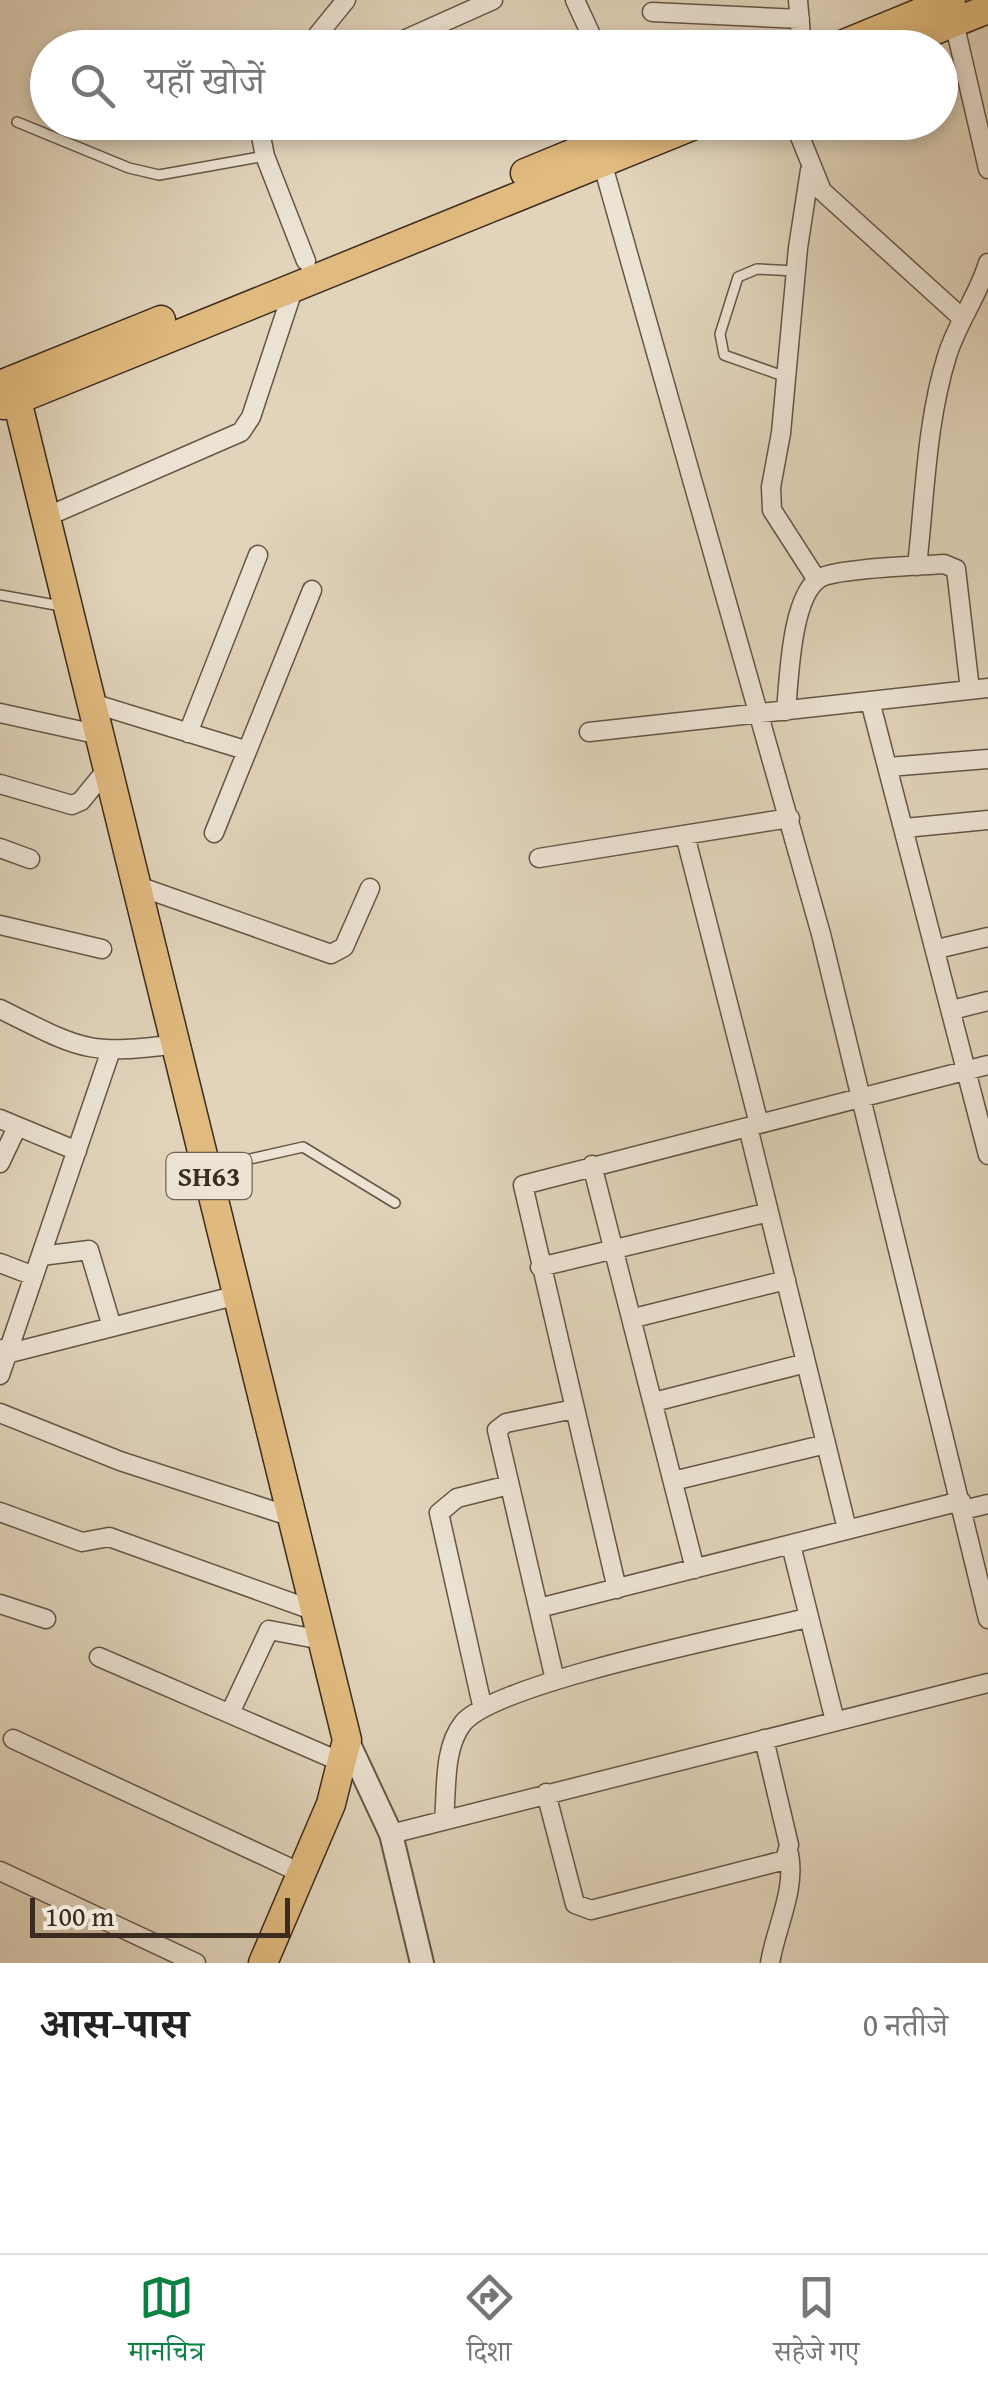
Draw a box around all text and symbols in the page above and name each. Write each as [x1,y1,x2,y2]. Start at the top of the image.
search box [30,30,958,140]
text: यहाँ खोजें [145,52,265,108]
icon: search [65,58,120,113]
road number: SH63 [166,1153,252,1199]
scale bar [30,1893,290,1938]
text: 100 m [45,1895,114,1936]
text: आस-पास [40,1992,189,2053]
text: 0 नतीजे [863,2001,948,2048]
tab: मानचित्र [129,2270,204,2379]
tab: दिशा [462,2270,517,2379]
tab: सहेजे गए [774,2270,859,2379]

